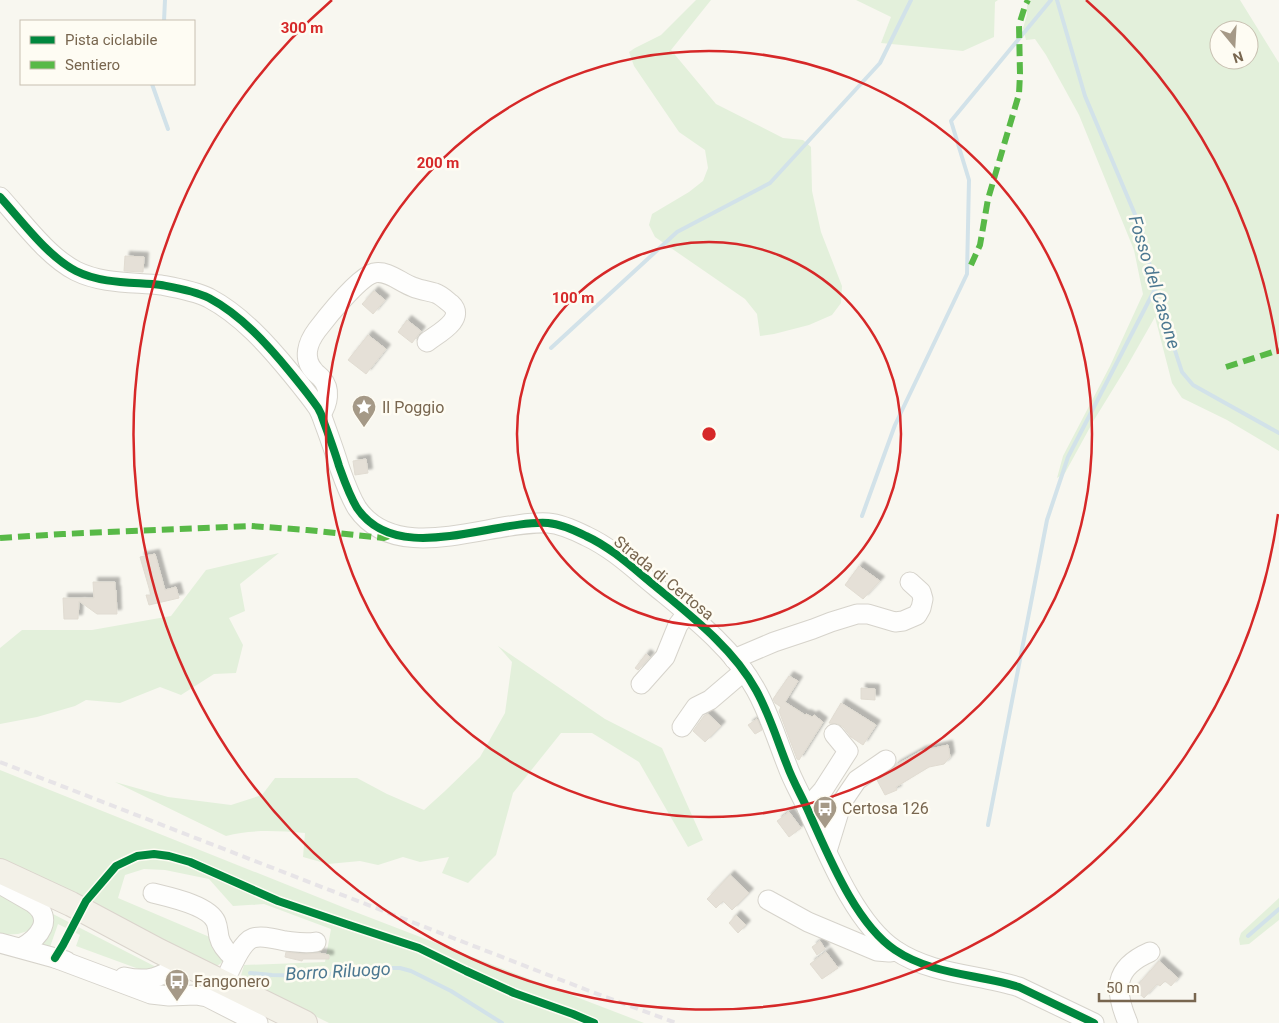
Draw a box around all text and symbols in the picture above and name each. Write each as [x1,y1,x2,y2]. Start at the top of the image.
text: 300 m [281,19,323,37]
legend [20,20,195,85]
north arrow [1209,20,1259,70]
text: Pista ciclabile [65,31,158,49]
text: N [1231,48,1245,67]
text: Sentiero [65,56,120,74]
text: 200 m [417,154,459,172]
water label: Fosso del Casone [1125,213,1185,351]
text: 100 m [552,289,594,307]
place icon: Il Poggio [351,394,377,428]
place label: Il Poggio [382,398,444,417]
centre of rings [700,425,718,443]
street label: Strada di Certosa [610,532,718,624]
bus stop icon: Certosa 126 [812,795,838,829]
place label: Certosa 126 [842,799,929,818]
water label: Borro Riluogo [285,958,391,984]
bus stop icon: Fangonero [164,968,190,1002]
scale bar [1099,970,1195,1002]
place label: Fangonero [194,972,270,991]
text: 50 m [1106,979,1140,997]

